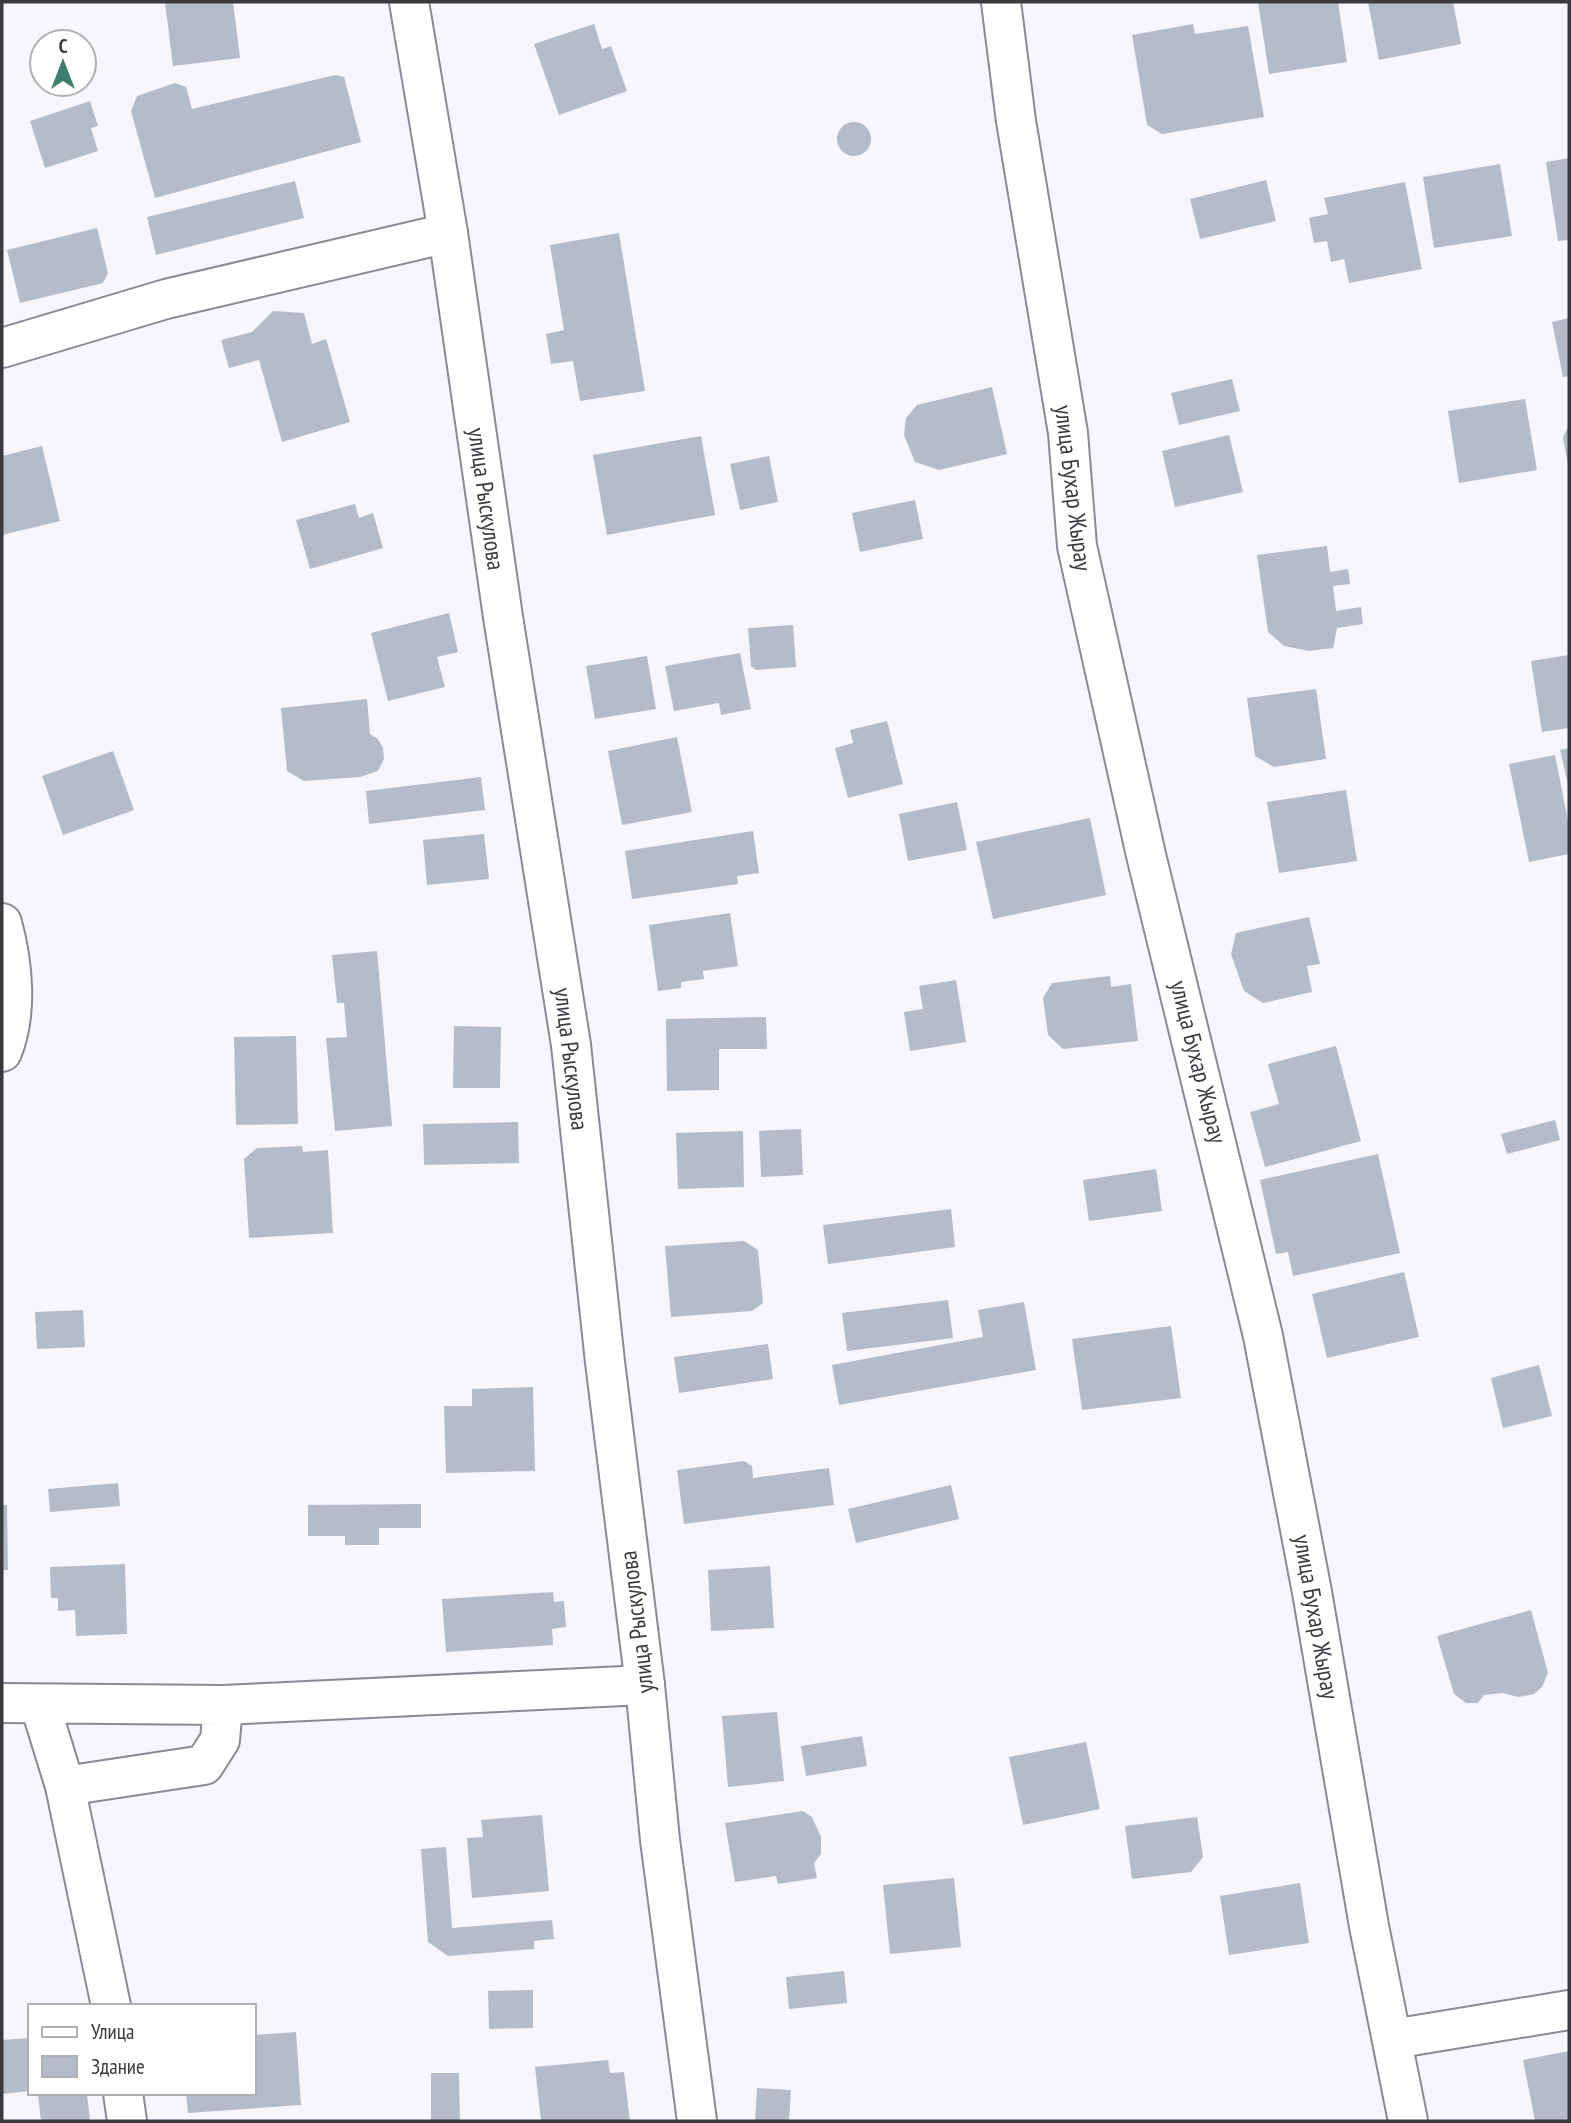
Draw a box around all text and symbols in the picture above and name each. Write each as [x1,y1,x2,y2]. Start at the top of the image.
north arrow [28,28,98,98]
text: С [59,34,68,58]
street label: улица Бухар Жырау [1048,403,1099,573]
street label: улица Рыскулова [461,426,512,572]
street label: улица Бухар Жырау [1163,977,1234,1147]
street label: улица Рыскулова [547,986,596,1132]
street label: улица Бухар Жырау [1287,1532,1346,1702]
street label: улица Рыскулова [612,1549,661,1695]
legend [28,2004,256,2095]
text: Улица [91,2018,134,2045]
text: Здание [91,2053,145,2080]

